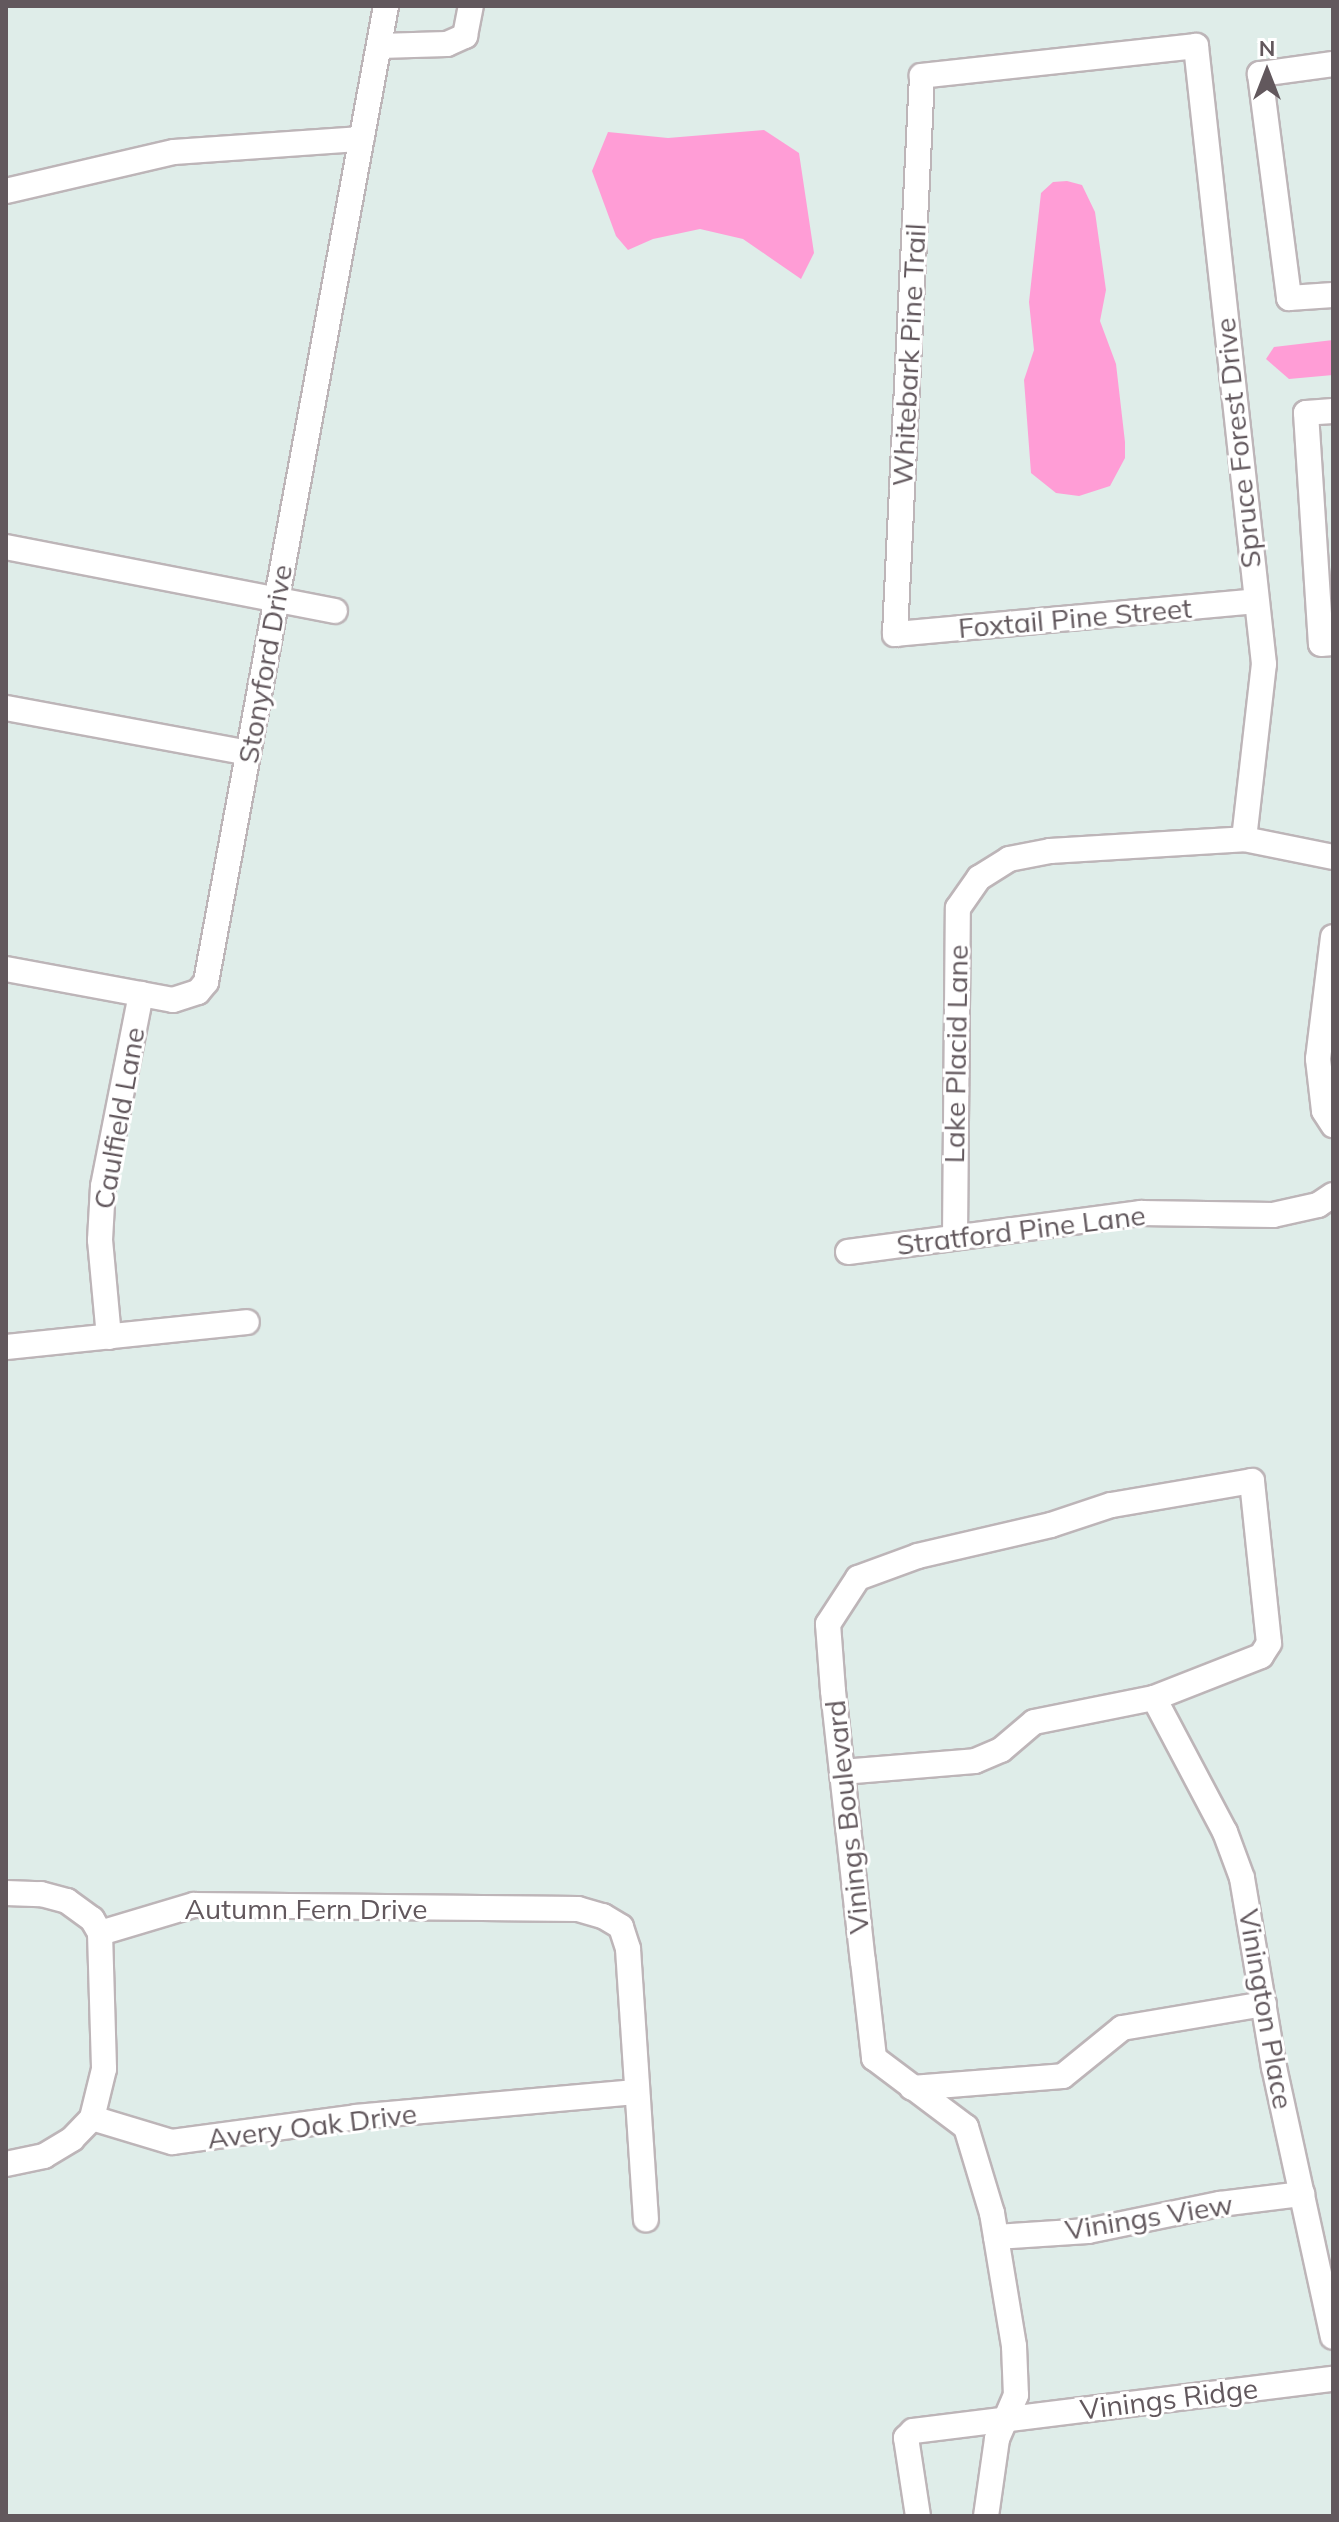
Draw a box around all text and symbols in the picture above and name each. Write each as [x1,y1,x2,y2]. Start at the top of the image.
north arrow [1227,32,1307,112]
text: N [1259,34,1275,62]
street label: Whitebark Pine Trail [885,223,933,487]
street label: Spruce Forest Drive [1208,316,1268,570]
street label: Stonyford Drive [231,562,299,766]
street label: Foxtail Pine Street [957,591,1193,645]
street label: Lake Placid Lane [937,944,975,1164]
street label: Caulfield Lane [86,1024,152,1212]
street label: Stratford Pine Lane [895,1198,1147,1262]
street label: Vinings Boulevard [818,1698,876,1936]
street label: Autumn Fern Drive [185,1892,427,1926]
street label: Vinington Place [1232,1906,1300,2112]
street label: Avery Oak Drive [205,2096,419,2156]
street label: Vinings View [1063,2187,1235,2247]
street label: Vinings Ridge [1078,2371,1260,2427]

